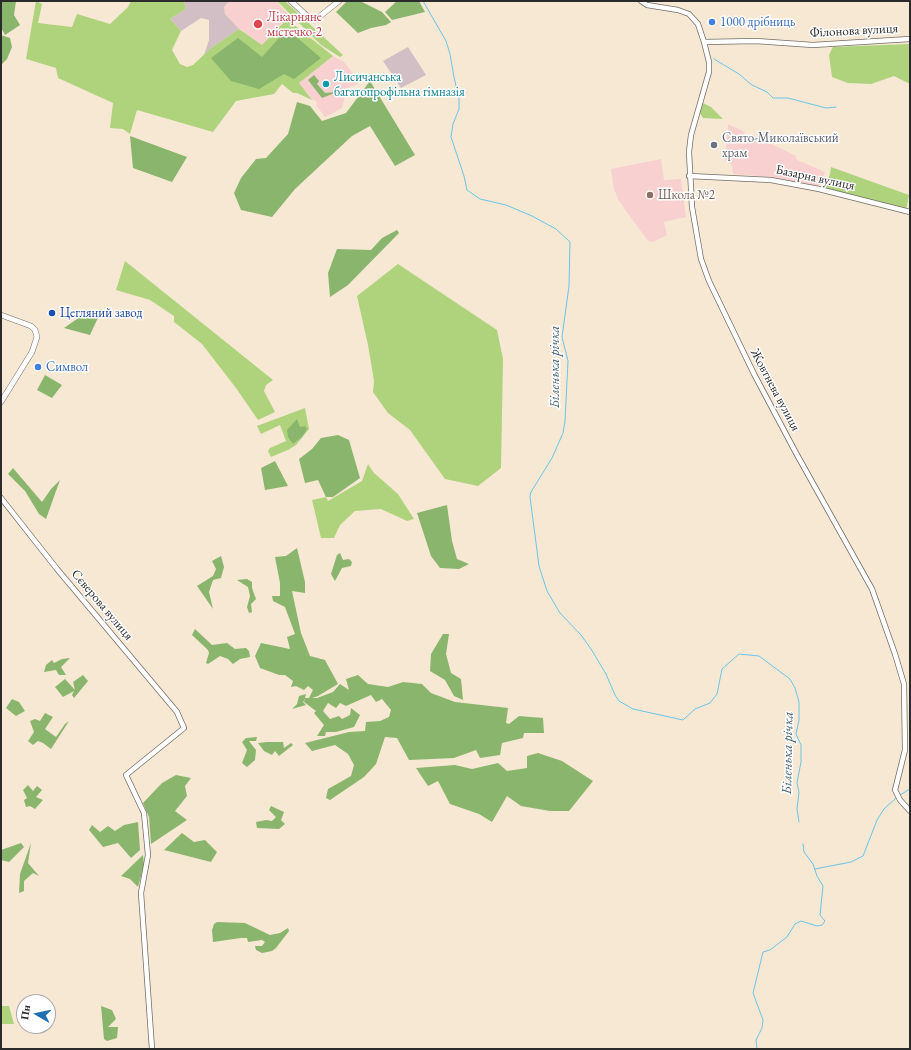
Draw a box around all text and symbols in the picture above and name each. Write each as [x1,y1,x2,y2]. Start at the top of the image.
place label: Лікарняне містечко-2 [267,9,322,40]
place label: 1000 дрібниць [720,14,795,30]
marker: 1000 дрібниць [707,17,717,27]
marker: Лікарняне містечко-2 [252,18,264,30]
street label: Філонова вулиця [809,21,899,41]
place label: Лисичанська багатопрофільна гімназія [334,69,465,100]
marker: Лисичанська багатопрофільна гімназія [321,79,331,89]
place label: Свято-Миколаївський храм [722,130,839,161]
marker: Свято-Миколаївський храм [709,140,719,150]
street label: Базарна вулиця [774,162,856,194]
place label: Школа №2 [658,187,715,203]
marker: Школа №2 [645,190,655,200]
place label: Цегляний завод [60,305,142,321]
marker: Цегляний завод [47,308,57,318]
water label: Біленька річка [547,326,563,408]
street label: Жовтнева вулиця [747,346,803,434]
place label: Символ [46,359,88,375]
marker: Символ [33,362,43,372]
street label: Сєверова вулиця [68,566,136,644]
water label: Біленька річка [779,712,797,794]
north arrow [16,994,56,1034]
text: Пн [17,1004,33,1021]

